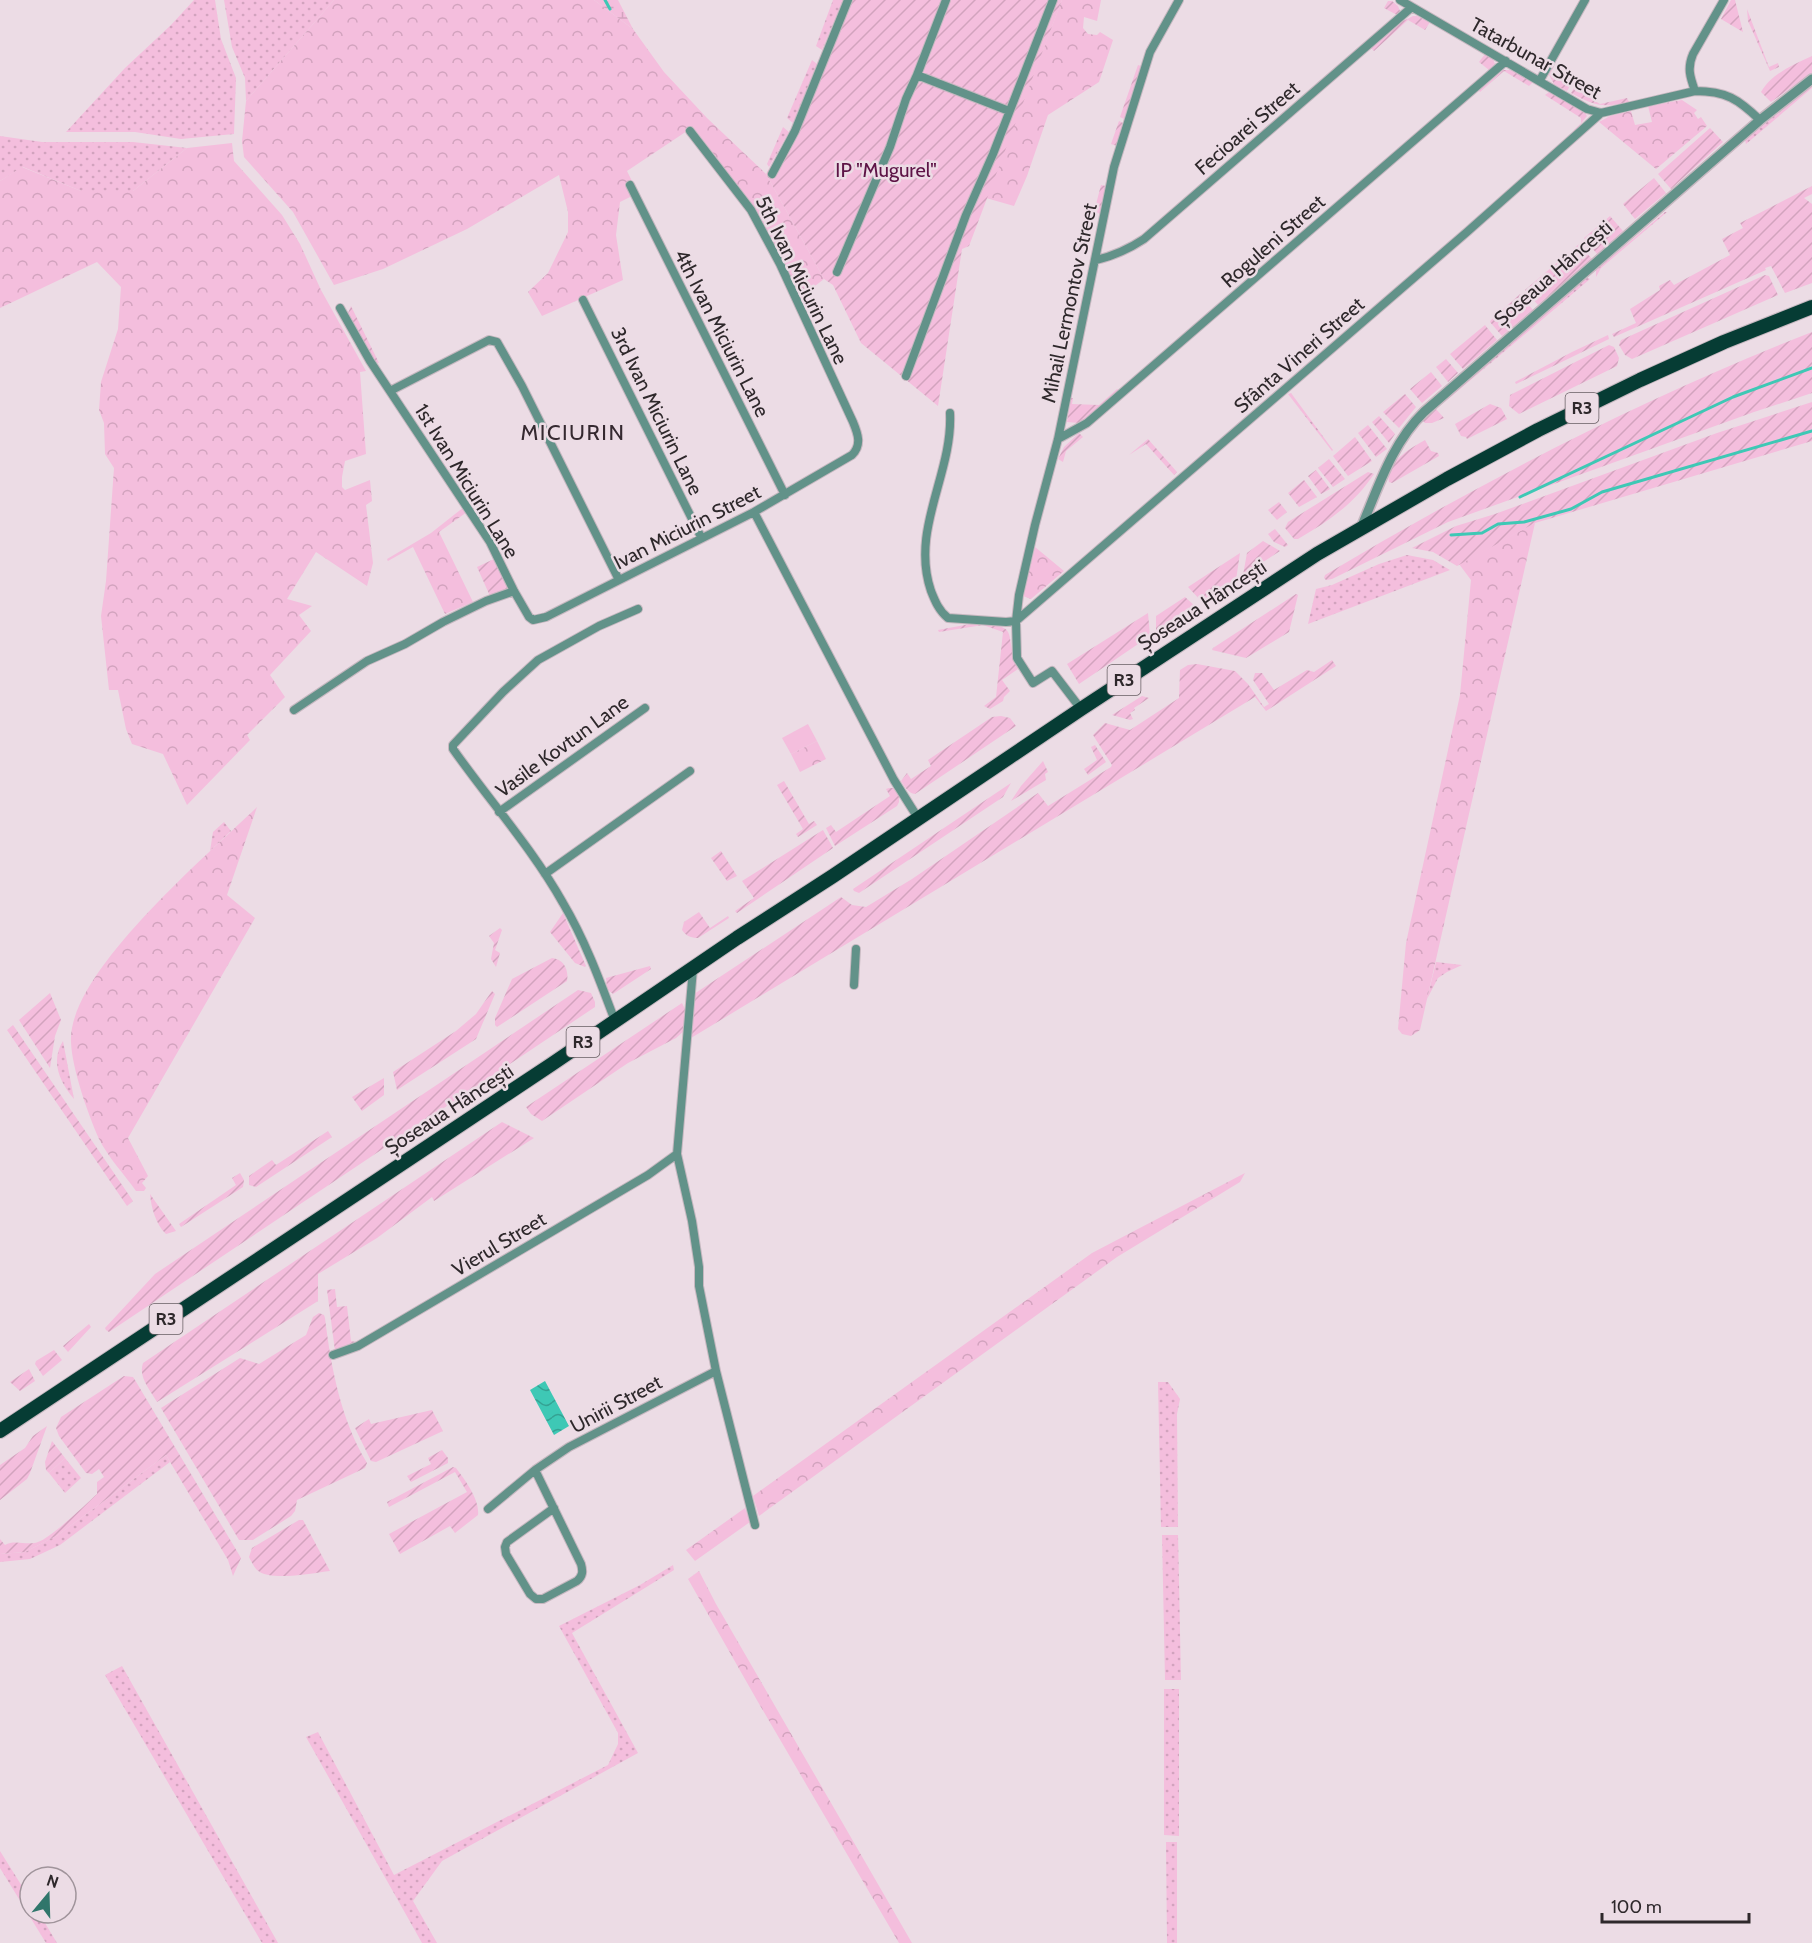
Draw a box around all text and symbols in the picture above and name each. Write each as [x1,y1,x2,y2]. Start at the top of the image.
street label: Tatarbunar Street [1466,12,1606,104]
street label: Fecioarei Street [1190,76,1304,180]
park label: IP "Mugurel" [835,158,937,182]
street label: Roguleni Street [1216,189,1330,292]
street label: 5th Ivan Miciurin Lane [751,192,853,368]
street label: Mihail Lermontov Street [1036,201,1102,405]
street label: Șoseaua Hâncești [1489,215,1618,332]
street label: 4th Ivan Miciurin Lane [669,245,775,421]
street label: Sfânta Vineri Street [1229,292,1369,418]
street label: 3rd Ivan Miciurin Lane [606,323,708,499]
road number: R3 [1566,393,1598,423]
street label: 1st Ivan Miciurin Lane [410,399,524,563]
district label: MICIURIN [521,419,625,446]
street label: Ivan Miciurin Street [610,479,765,574]
street label: Șoseaua Hâncești [1133,554,1271,656]
road number: R3 [1108,665,1140,695]
street label: Vasile Kovtun Lane [491,690,633,802]
road number: R3 [566,1027,600,1057]
street label: Șoseaua Hâncești [380,1058,518,1160]
street label: Vierul Street [448,1207,550,1281]
road number: R3 [150,1304,182,1334]
street label: Unirii Street [566,1370,666,1438]
north arrow [18,1865,78,1925]
text: N [44,1870,61,1892]
scale bar [1602,1886,1749,1924]
text: 100 m [1611,1896,1662,1918]

